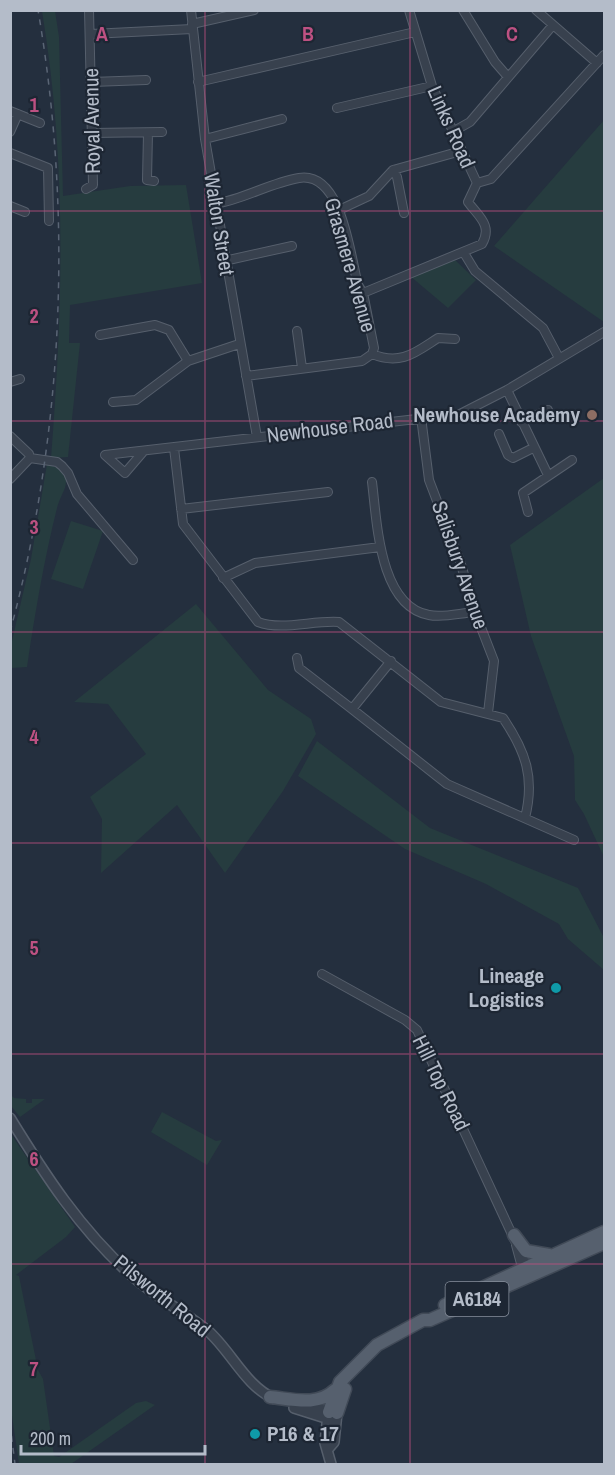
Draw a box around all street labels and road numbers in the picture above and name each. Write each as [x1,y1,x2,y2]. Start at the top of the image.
street label: Royal Avenue [76,68,107,174]
street label: Links Road [420,81,482,172]
street label: Walton Street [197,170,242,278]
street label: Grasmere Avenue [317,194,384,335]
street label: Newhouse Road [265,405,395,450]
street label: Salisbury Avenue [425,497,496,633]
street label: Hill Top Road [406,1030,477,1135]
street label: Pilsworth Road [108,1248,217,1344]
road number: A6184 [446,1282,508,1316]

